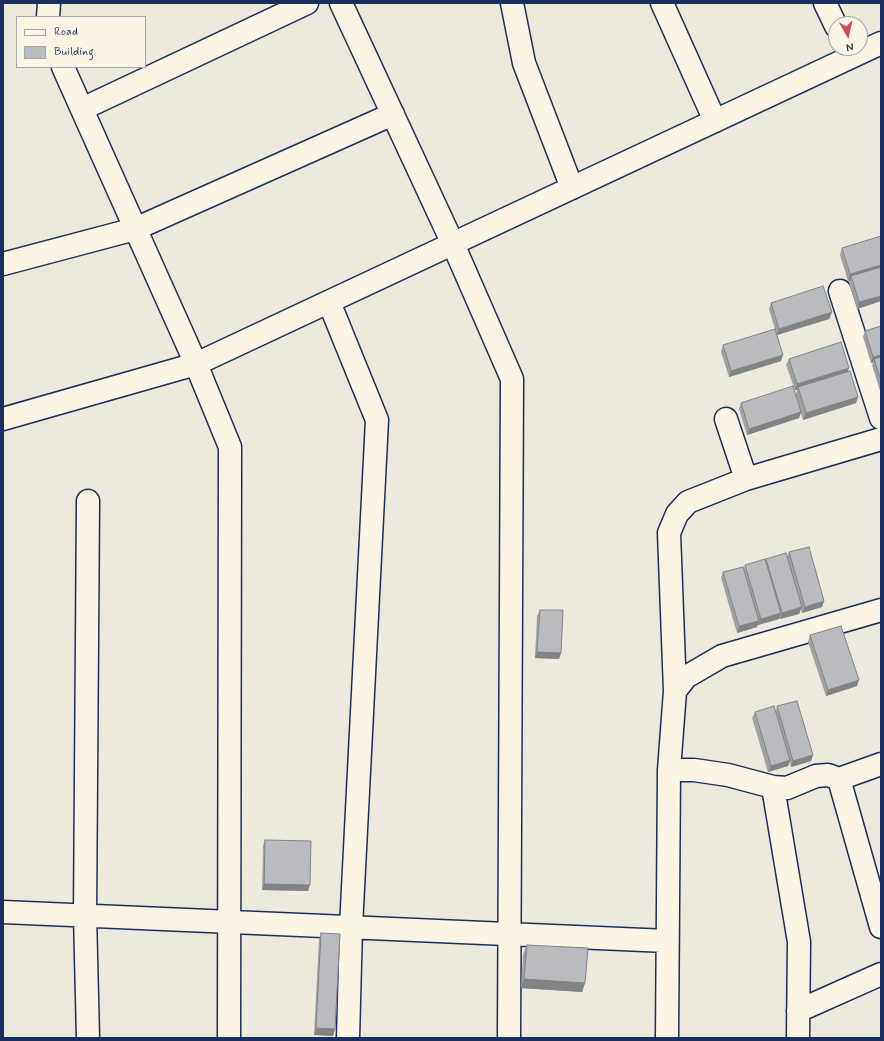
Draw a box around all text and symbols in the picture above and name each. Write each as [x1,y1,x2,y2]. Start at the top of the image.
legend [16,16,146,68]
north arrow [828,16,868,56]
text: Road [54,24,78,40]
text: N [845,39,854,54]
text: Building [54,44,94,60]

